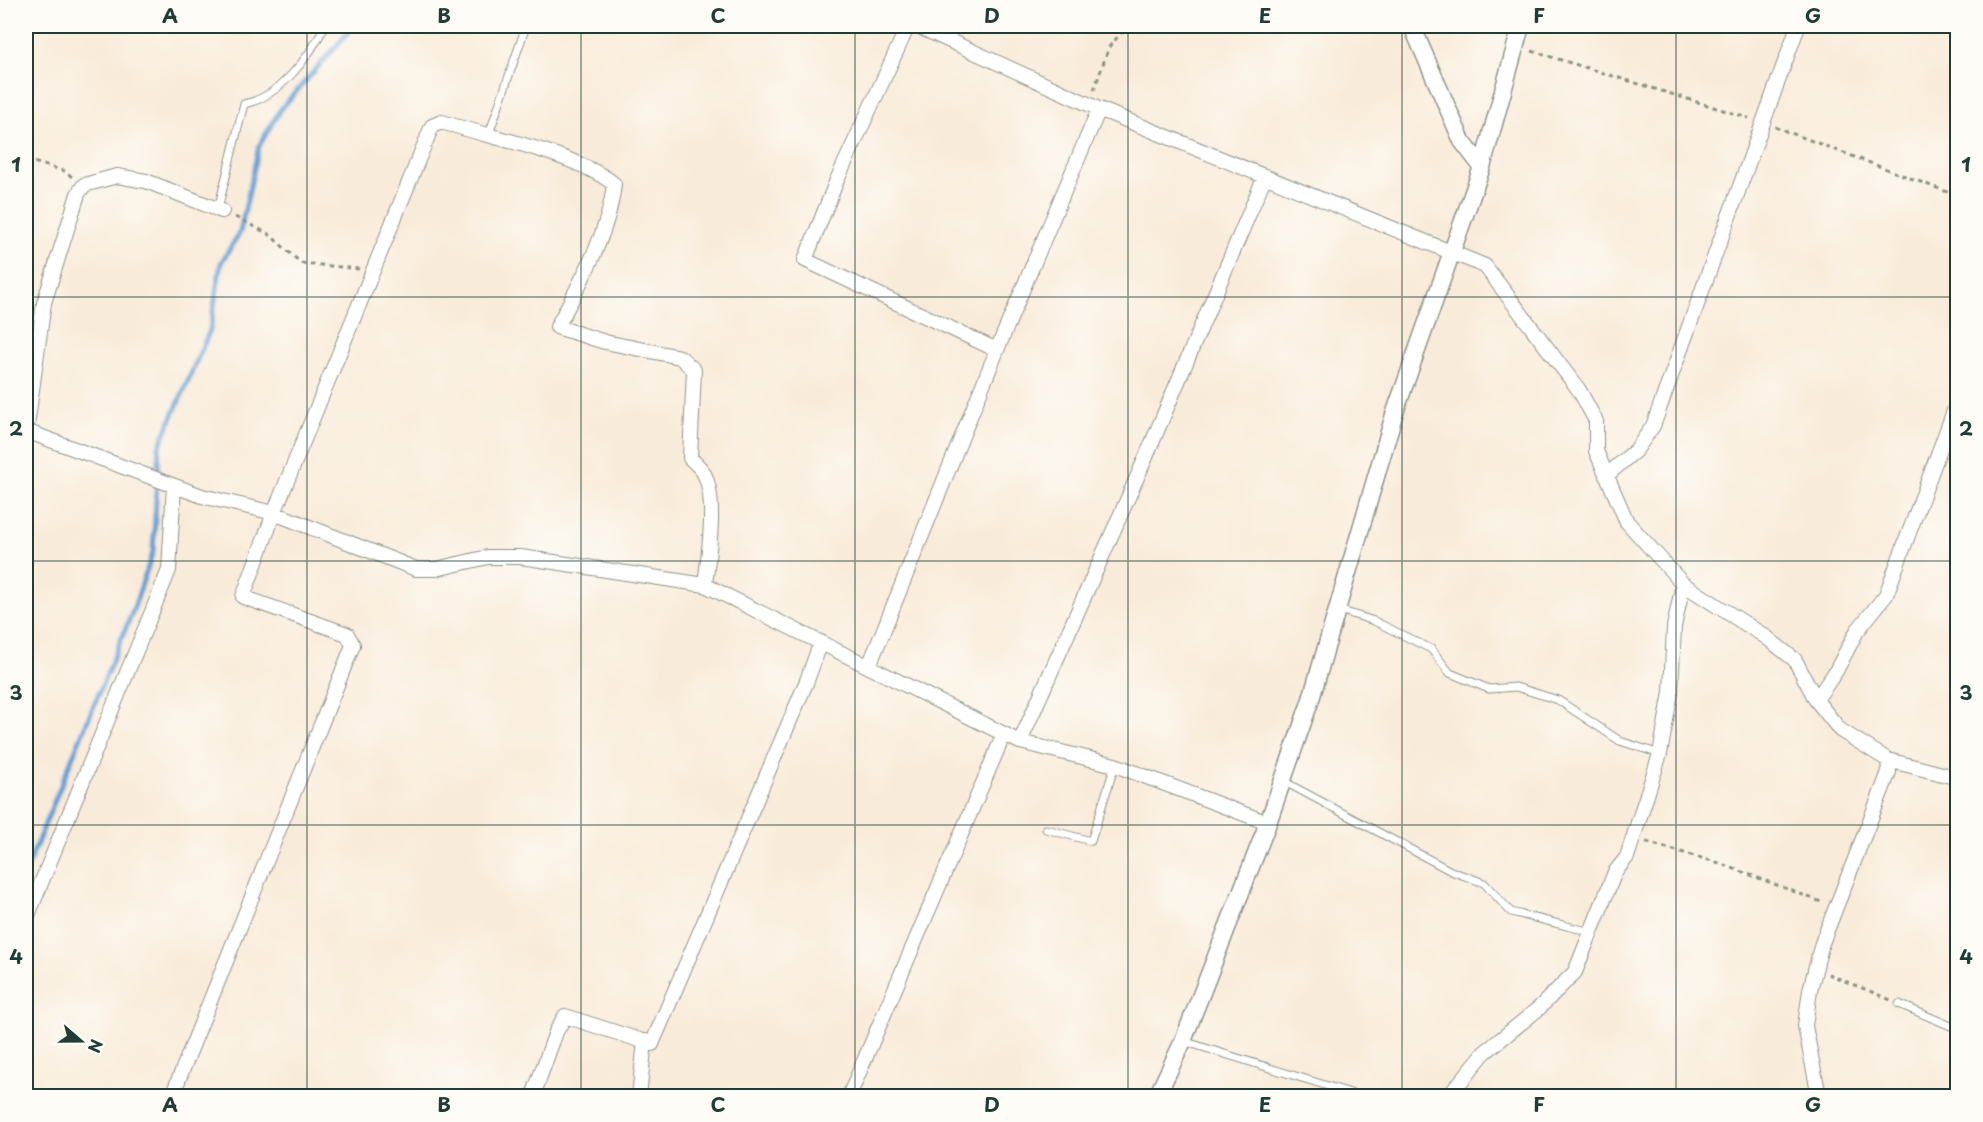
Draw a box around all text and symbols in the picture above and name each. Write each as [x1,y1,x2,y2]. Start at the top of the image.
text: A [162,0,178,30]
text: B [437,0,451,30]
text: C [710,0,726,30]
text: D [984,0,1000,30]
text: E [1259,0,1271,30]
text: F [1533,0,1545,30]
text: G [1805,0,1821,30]
text: 1 [11,149,21,179]
text: 1 [1961,149,1971,179]
text: 2 [9,413,23,443]
text: 2 [1959,413,1973,443]
text: 3 [9,677,23,707]
text: 3 [1959,677,1973,707]
text: 4 [9,941,23,971]
text: 4 [1959,941,1973,971]
north arrow [51,1011,111,1071]
text: N [83,1036,109,1057]
text: A [162,1089,178,1119]
text: B [437,1089,451,1119]
text: C [710,1089,726,1119]
text: D [984,1089,1000,1119]
text: E [1259,1089,1271,1119]
text: F [1533,1089,1545,1119]
text: G [1805,1089,1821,1119]

